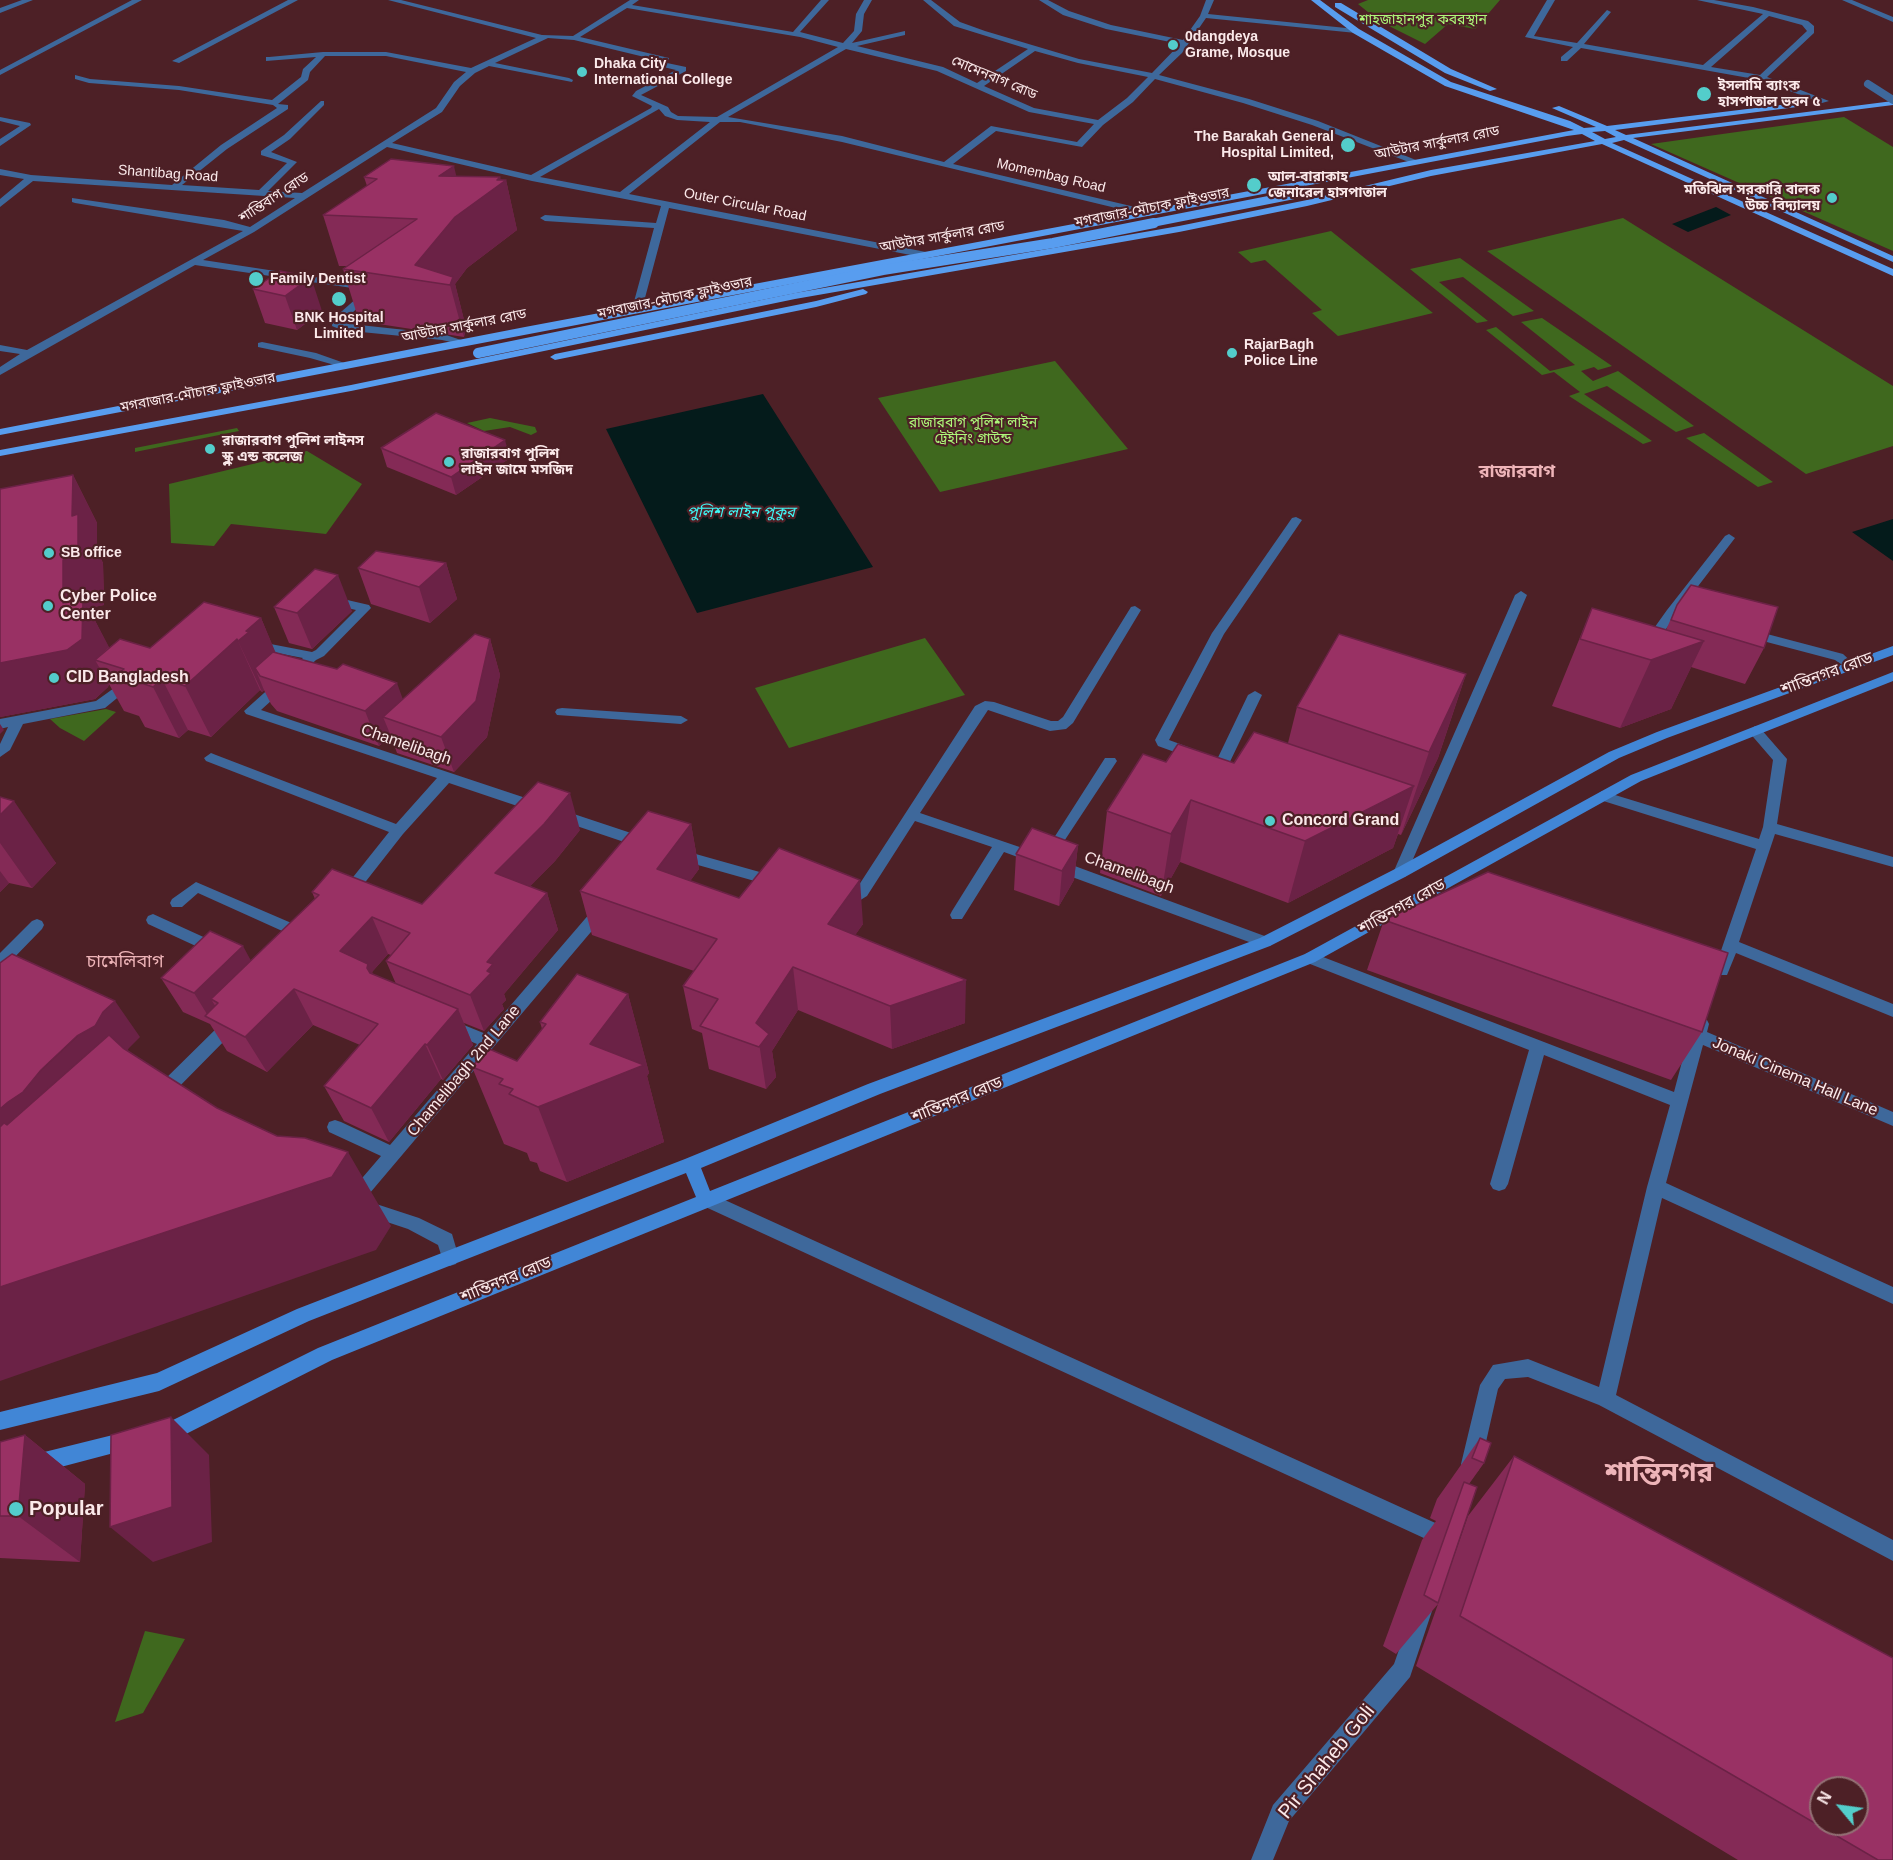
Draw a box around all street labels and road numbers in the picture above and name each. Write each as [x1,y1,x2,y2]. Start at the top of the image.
street label: মোমেনবাগ রোড [949,52,1039,104]
street label: আউটার সার্কুলার রোড [1373,123,1501,163]
street label: Momembag Road [995,155,1107,197]
street label: Shantibag Road [117,162,219,186]
street label: শান্তিবাগ রোড [236,169,312,227]
street label: Outer Circular Road [682,185,808,225]
street label: মগবাজার-মৌচাক ফ্লাইওভার [1073,185,1231,231]
street label: আউটার সার্কুলার রোড [878,218,1006,256]
street label: মগবাজার-মৌচাক ফ্লাইওভার [596,273,754,323]
street label: আউটার সার্কুলার রোড [400,306,528,346]
street label: মগবাজার-মৌচাক ফ্লাইওভার [119,370,277,416]
street label: শান্তিনগর রোড [1778,648,1876,700]
street label: Chamelibagh [358,721,454,769]
street label: Chamelibagh [1081,848,1177,898]
street label: শান্তিনগর রোড [1355,875,1449,939]
street label: Chamelibagh 2nd Lane [403,1001,525,1141]
street label: Jonaki Cinema Hall Lane [1709,1033,1881,1121]
street label: শান্তিনগর রোড [909,1073,1005,1127]
street label: শান্তিনগর রোড [458,1253,554,1307]
street label: Pir Shaheb Goli [1274,1700,1380,1824]

